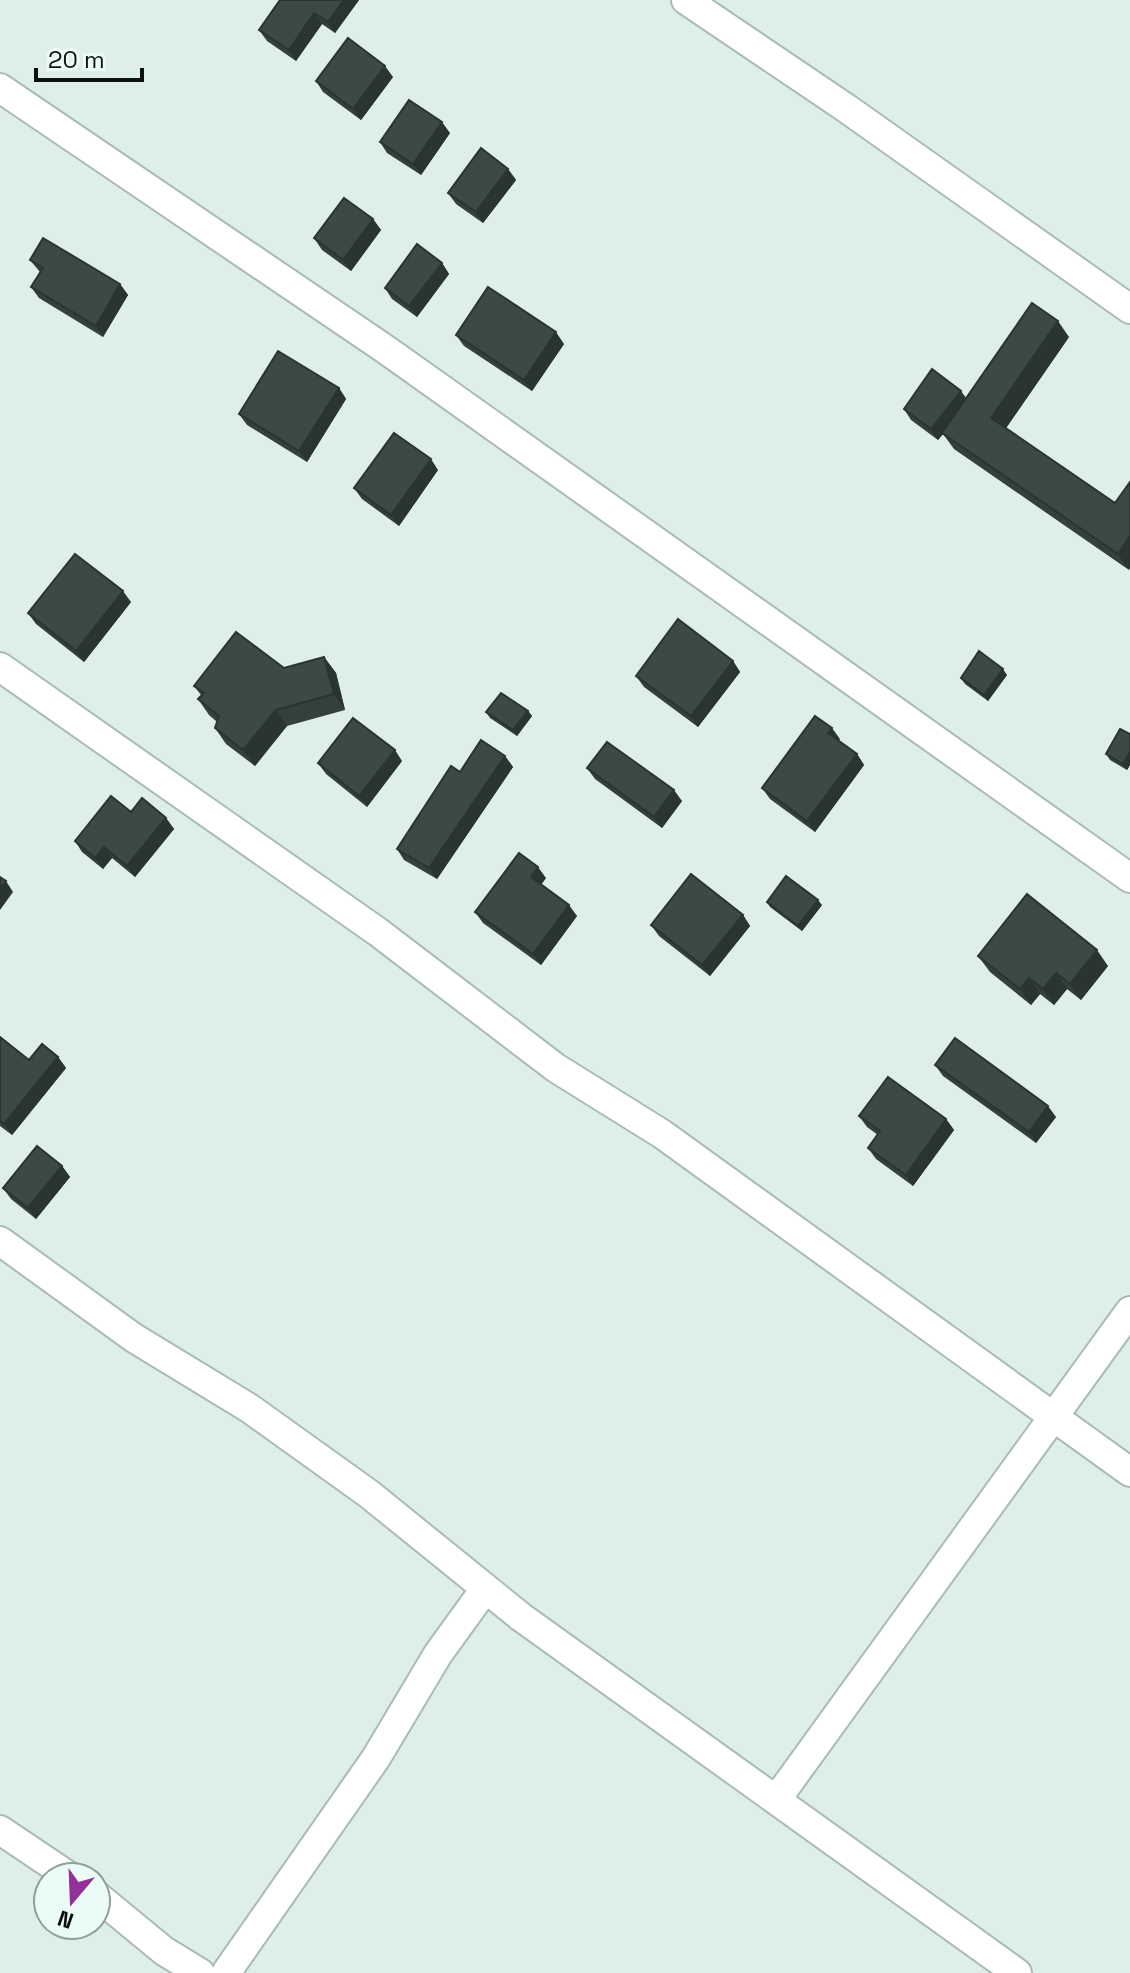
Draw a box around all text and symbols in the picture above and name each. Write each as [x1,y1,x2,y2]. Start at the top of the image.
scale bar [36,32,142,82]
text: 20 m [48,44,105,75]
north arrow [32,1861,112,1941]
text: N [54,1904,77,1936]

